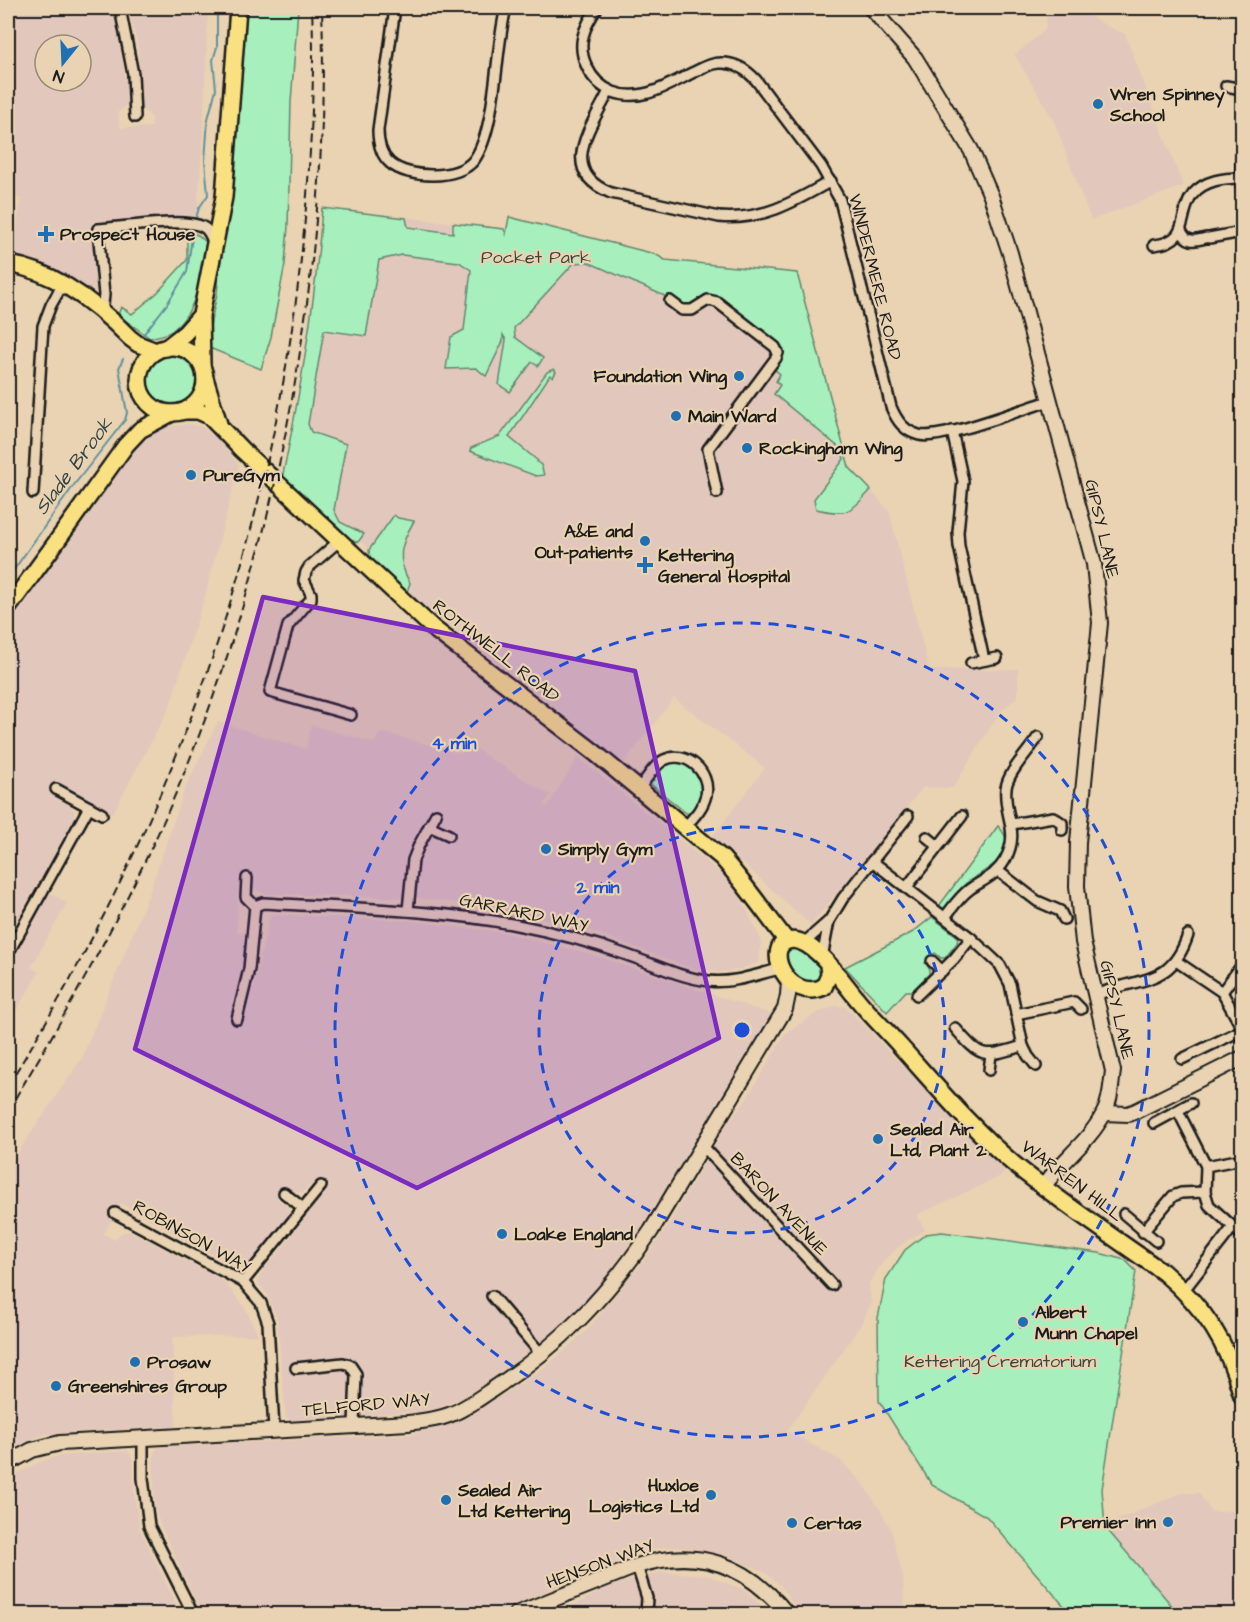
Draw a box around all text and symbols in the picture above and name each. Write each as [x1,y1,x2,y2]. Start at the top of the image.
north arrow [33,33,93,93]
text: N [51,64,67,88]
place label: Wren Spinney School [1109,82,1225,128]
marker: Wren Spinney School [1091,97,1105,111]
street label: WINDERMERE ROAD [842,191,908,363]
place label: Prospect House [60,222,195,247]
marker: Prospect House [37,225,55,243]
park label: Pocket Park [481,245,591,270]
place label: Foundation Wing [594,364,728,390]
marker: Foundation Wing [732,369,746,383]
place label: Main Ward [688,404,777,429]
marker: Main Ward [669,409,683,423]
water label: Slade Brook [28,411,120,520]
place label: Rockingham Wing [759,436,903,462]
marker: Rockingham Wing [740,441,754,455]
place label: PureGym [203,463,281,489]
marker: PureGym [184,468,198,482]
street label: GIPSY LANE [1078,477,1126,581]
place label: A&E and Out-patients [535,519,634,565]
marker: A&E and Out-patients [638,534,652,548]
place label: Kettering General Hospital [658,543,790,589]
marker: Kettering General Hospital [636,556,654,574]
street label: ROTHWELL ROAD [427,593,565,709]
text: 4 min [431,731,477,756]
place label: Simply Gym [557,837,654,863]
marker: Simply Gym [539,842,553,856]
text: 2 min [575,875,620,900]
street label: GARRARD WAY [457,887,591,939]
street label: GIPSY LANE [1093,958,1141,1062]
centre of rings [732,1020,752,1040]
place label: Sealed Air Ltd, Plant 2 [889,1117,987,1163]
marker: Sealed Air Ltd, Plant 2 [871,1132,885,1146]
street label: WARREN HILL [1016,1134,1129,1228]
street label: BARON AVENUE [724,1147,834,1261]
street label: ROBINSON WAY [128,1194,256,1280]
place label: Loake England [514,1222,634,1248]
marker: Loake England [495,1227,509,1241]
place label: Albert Munn Chapel [1035,1300,1138,1346]
marker: Albert Munn Chapel [1016,1315,1030,1329]
park label: Kettering Crematorium [904,1349,1096,1375]
place label: Prosaw [147,1350,212,1375]
marker: Prosaw [128,1355,142,1369]
place label: Greenshires Group [68,1374,227,1399]
marker: Greenshires Group [49,1379,63,1393]
street label: TELFORD WAY [301,1387,432,1423]
place label: Huxloe Logistics Ltd [589,1473,700,1520]
place label: Sealed Air Ltd Kettering [457,1478,571,1525]
marker: Huxloe Logistics Ltd [704,1488,718,1502]
marker: Sealed Air Ltd Kettering [439,1493,453,1507]
place label: Premier Inn [1061,1510,1156,1535]
place label: Certas [804,1511,862,1536]
marker: Premier Inn [1161,1515,1175,1529]
marker: Certas [785,1516,799,1530]
street label: HENSON WAY [543,1533,658,1595]

